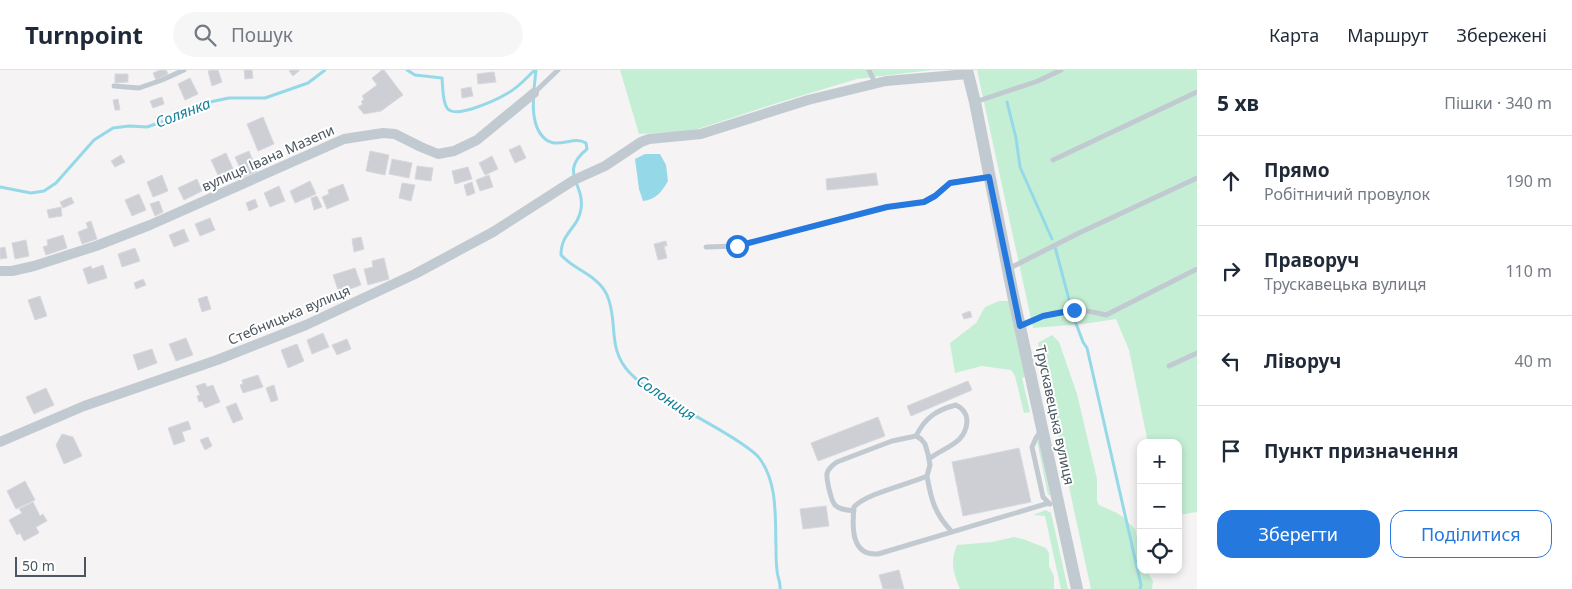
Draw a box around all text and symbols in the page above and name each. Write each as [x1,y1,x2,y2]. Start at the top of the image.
search box [173,12,523,57]
text: Turnpoint [25,18,143,51]
icon: search [191,21,219,49]
text: Пошук [231,22,293,48]
text: Карта [1269,23,1319,47]
text: Маршрут [1347,23,1429,47]
text: Збережені [1457,23,1547,47]
text: 5 хв [1217,89,1259,117]
water label: Солянка [152,92,214,132]
text: Пішки · 340 m [1444,92,1552,114]
street label: вулиця Івана Мазепи [198,120,337,195]
text: Прямо [1264,157,1330,183]
icon: ahead [1217,167,1245,195]
text: 190 m [1505,170,1552,192]
text: Робітничий провулок [1264,183,1430,205]
route start [726,235,749,258]
text: Праворуч [1264,247,1359,273]
icon: right [1217,257,1245,285]
text: 110 m [1505,260,1552,282]
text: Трускавецька вулиця [1264,273,1426,295]
street label: Стебницька вулиця [225,280,353,349]
route end [1063,299,1086,322]
street label: Трускавецька вулиця [1031,343,1080,486]
icon: left [1217,347,1245,375]
text: Ліворуч [1264,348,1341,374]
text: 40 m [1515,350,1552,372]
water label: Солониця [633,370,700,425]
icon: arrive [1217,437,1245,465]
text: Пункт призначення [1264,438,1458,464]
map controls [1137,439,1182,574]
button: + [1137,439,1182,484]
button: − [1137,484,1182,529]
button: Зберегти [1217,510,1380,558]
button: Поділитися [1390,510,1552,558]
button: locate [1137,529,1182,574]
scale bar [15,554,86,577]
text: 50 m [22,556,55,575]

